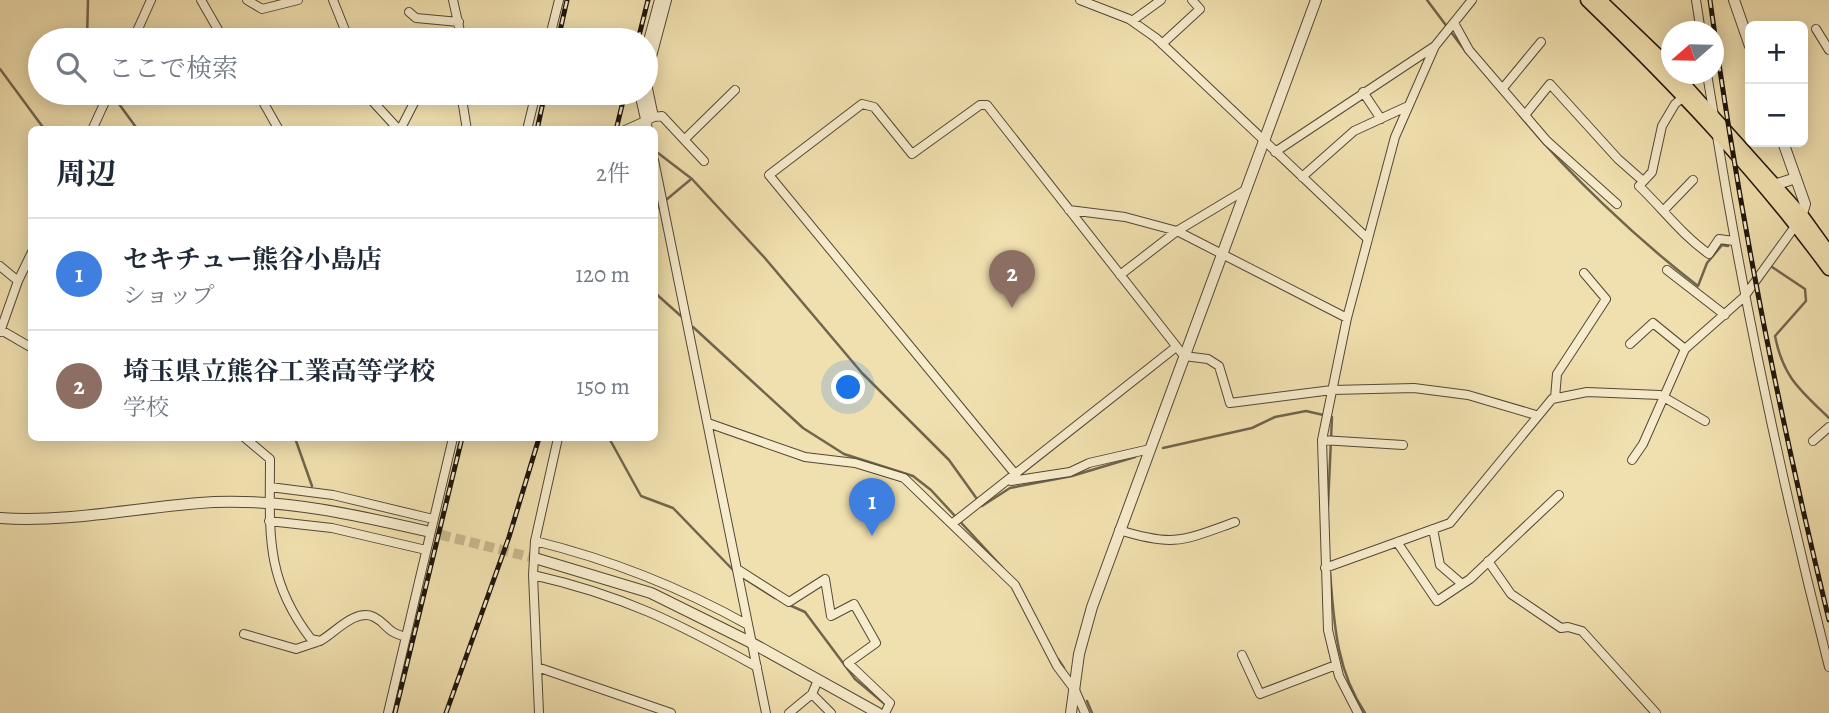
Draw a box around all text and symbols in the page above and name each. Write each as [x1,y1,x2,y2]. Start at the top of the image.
north arrow [1661,21,1724,84]
map controls [1745,21,1808,147]
button: + [1745,21,1808,84]
search box [28,28,658,105]
icon: search [52,48,90,86]
text: ここで検索 [108,51,238,86]
button: − [1745,84,1808,147]
text: 周辺 [56,154,116,194]
text: 2件 [596,158,630,189]
text: セキチュー熊谷小島店 [123,242,382,277]
pin: 2 [989,250,1035,308]
text: 1 [75,259,83,290]
text: 120 m [575,259,630,290]
text: ショップ [123,280,215,311]
text: 埼玉県立熊谷工業高等学校 [123,354,435,389]
your location [831,370,865,404]
text: 2 [73,371,85,402]
text: 150 m [576,371,630,402]
text: 学校 [123,392,169,423]
pin: 1 [849,478,895,536]

